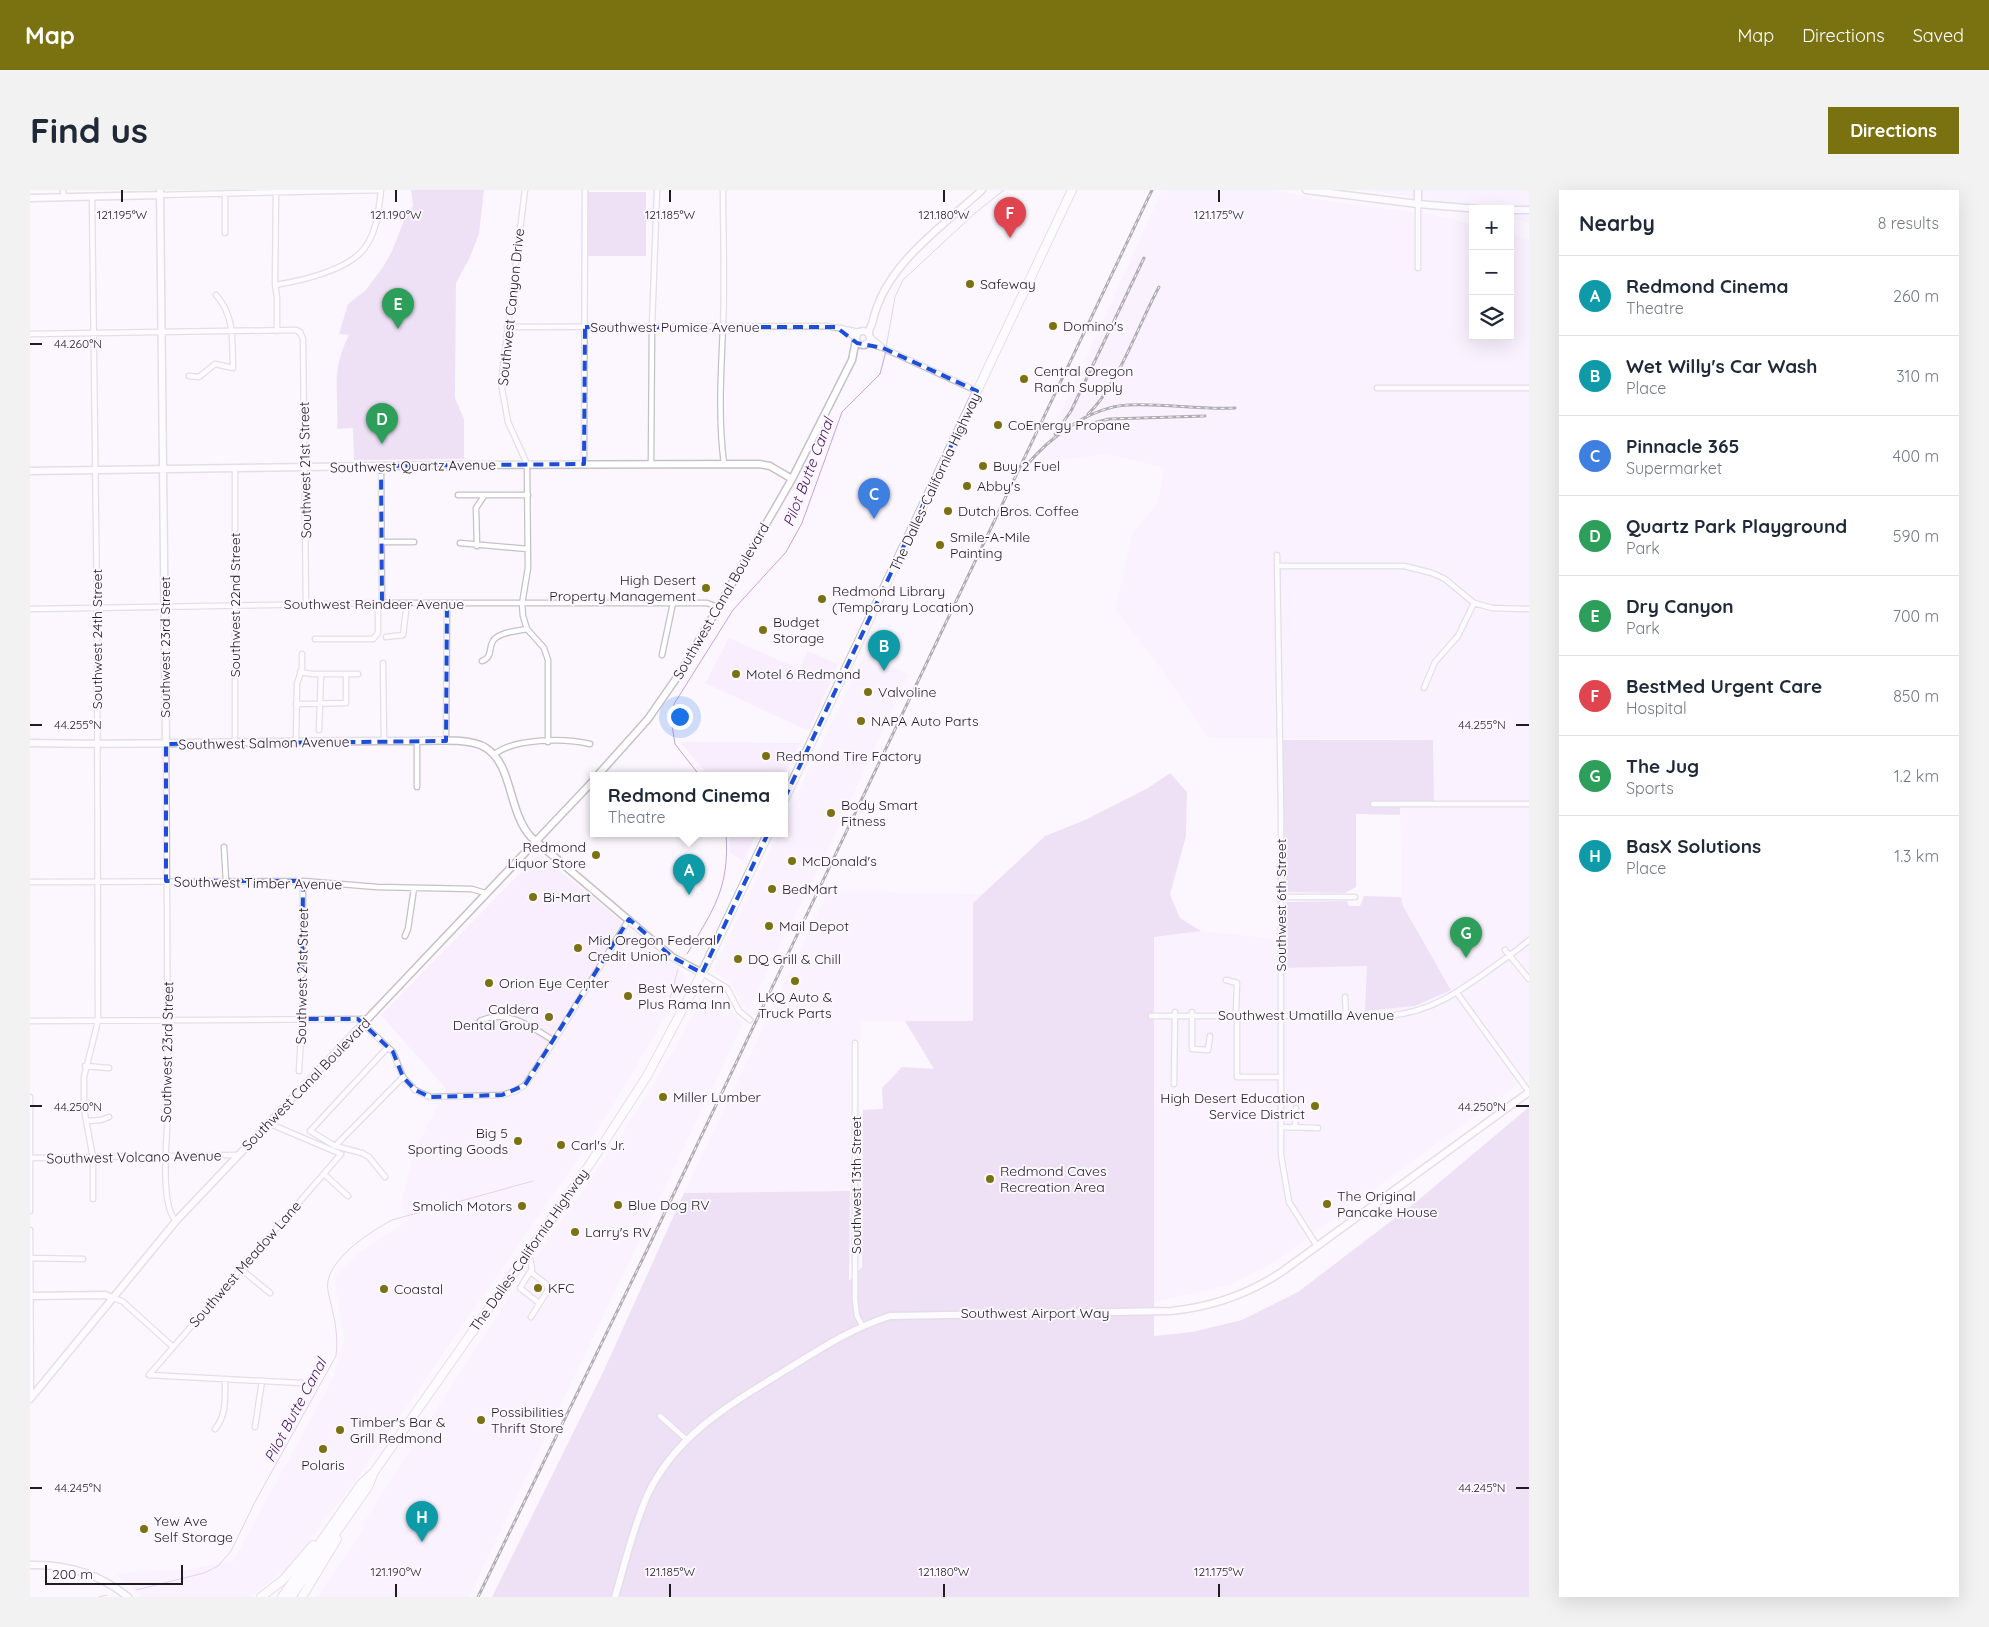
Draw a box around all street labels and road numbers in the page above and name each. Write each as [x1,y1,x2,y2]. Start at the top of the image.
street label: Southwest Canyon Drive [494,227,528,387]
street label: Southwest Pumice Avenue [590,318,760,336]
street label: The Dalles-California Highway [886,390,984,574]
street label: Southwest 21st Street [295,401,315,539]
street label: Southwest Quartz Avenue [330,456,496,476]
street label: Southwest Canal Boulevard [669,520,773,682]
street label: Southwest 22nd Street [226,532,244,677]
street label: Southwest 24th Street [88,569,106,709]
street label: Southwest 23rd Street [156,576,174,718]
street label: Southwest Reindeer Avenue [284,595,464,613]
street label: Southwest Salmon Avenue [178,733,350,753]
street label: Southwest 6th Street [1272,838,1290,971]
street label: Southwest Timber Avenue [174,873,342,893]
street label: Southwest 21st Street [292,907,312,1045]
street label: Southwest 23rd Street [157,981,177,1123]
street label: Southwest Umatilla Avenue [1218,1006,1394,1024]
street label: Southwest Canal Boulevard [238,1014,374,1154]
street label: Southwest 13th Street [847,1116,865,1254]
street label: Southwest Volcano Avenue [46,1146,222,1168]
street label: The Dalles-California Highway [466,1165,592,1335]
street label: Southwest Meadow Lane [185,1197,305,1331]
street label: Southwest Airport Way [961,1304,1109,1322]

